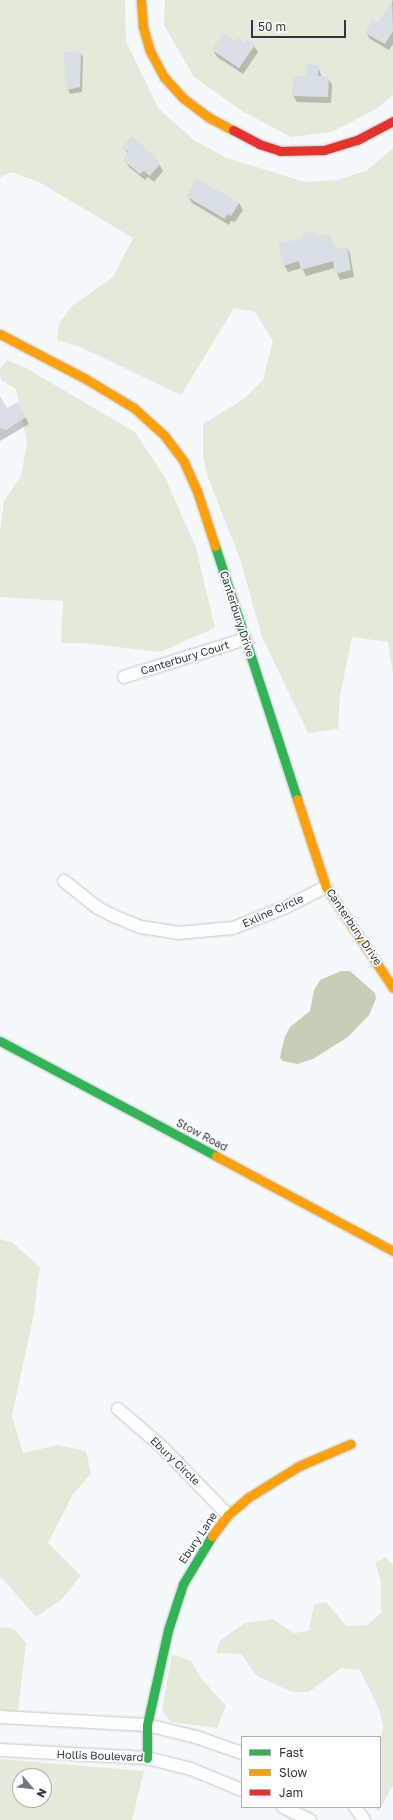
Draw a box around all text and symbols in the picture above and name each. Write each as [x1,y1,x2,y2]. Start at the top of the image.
scale bar [253,12,348,38]
text: 50 m [258,19,286,34]
street label: Canterbury Drive [217,569,257,659]
street label: Canterbury Court [139,638,231,678]
street label: Canterbury Drive [323,886,385,968]
street label: Exline Circle [240,892,306,930]
street label: Stow Road [174,1116,230,1154]
street label: Ebury Circle [147,1434,203,1488]
street label: Ebury Lane [176,1510,220,1566]
legend [241,1736,381,1808]
text: Fast [279,1745,304,1760]
street label: Hollis Boulevard [56,1748,144,1764]
text: Slow [279,1765,307,1780]
north arrow [12,1768,52,1808]
text: Jam [279,1785,303,1800]
text: N [34,1787,50,1800]

